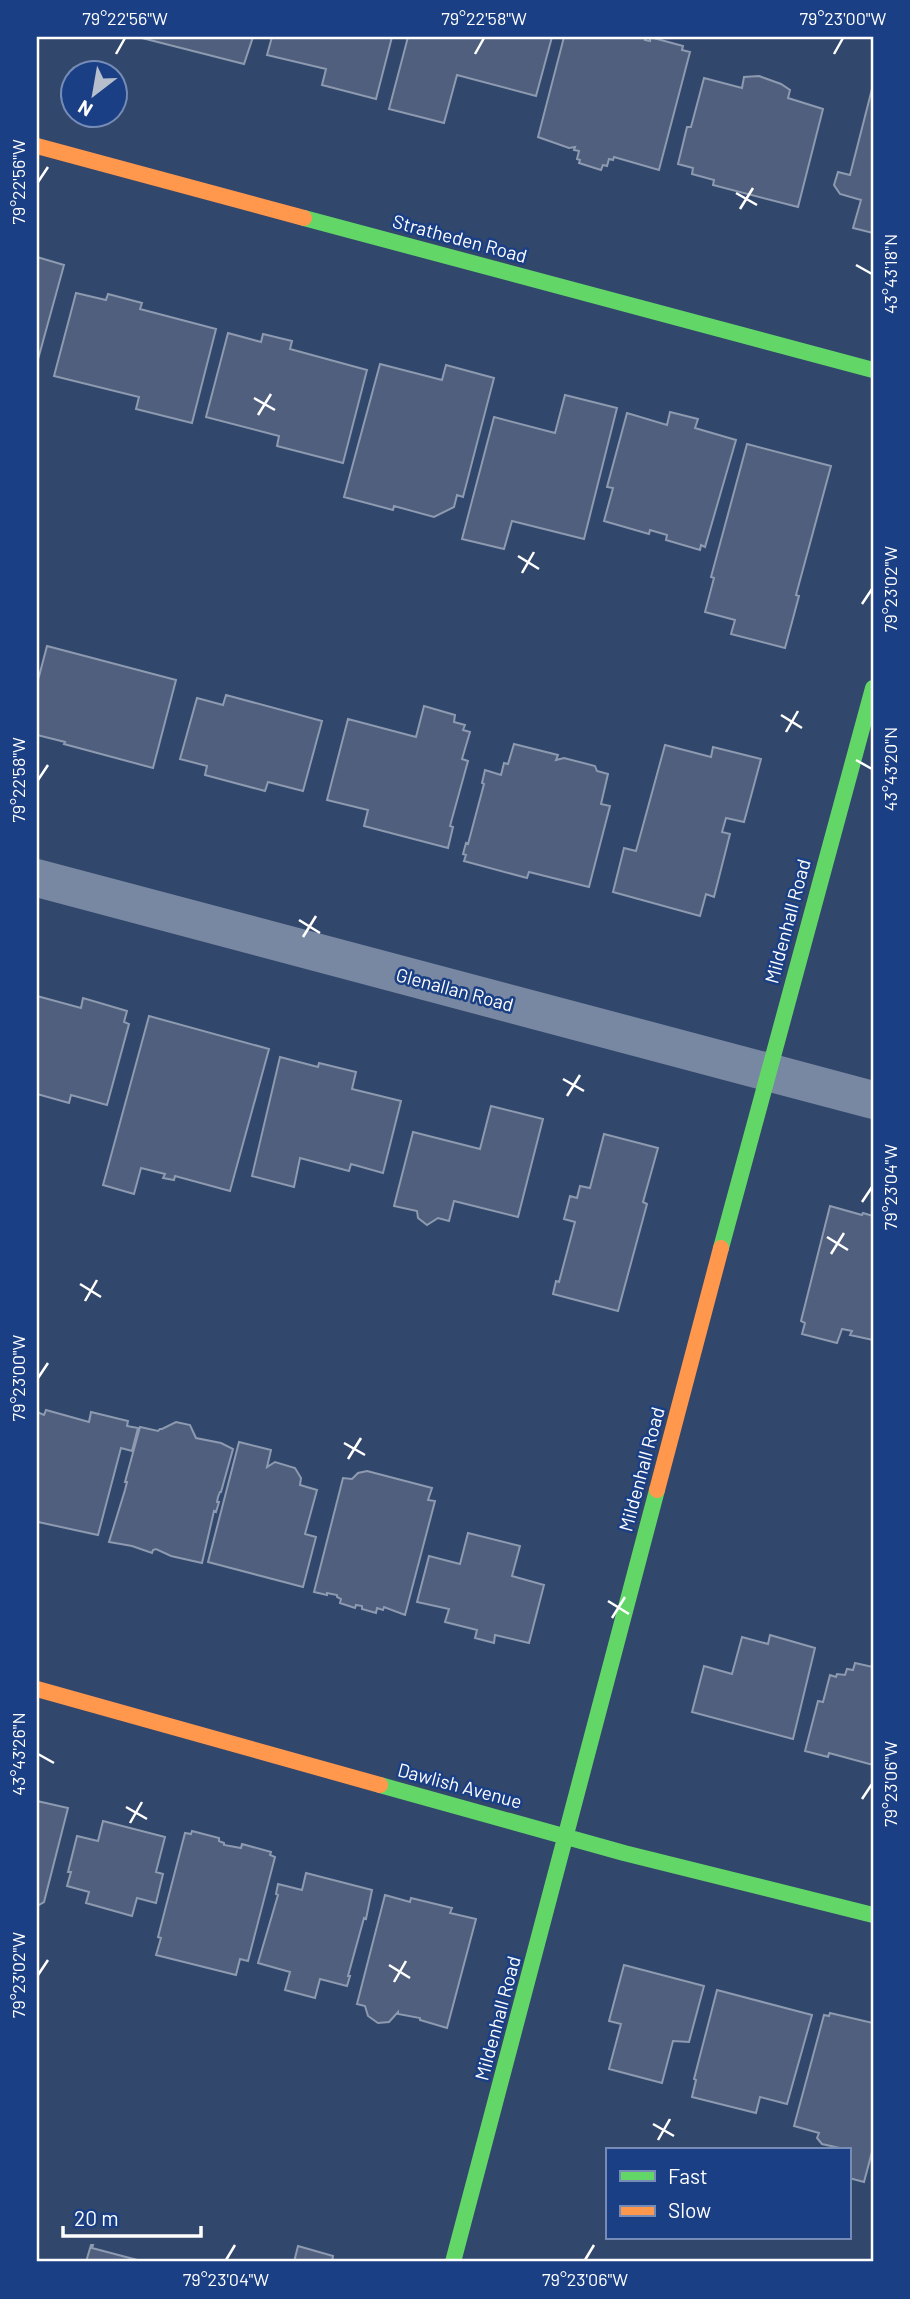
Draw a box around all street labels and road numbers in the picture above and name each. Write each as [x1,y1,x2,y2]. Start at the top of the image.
street label: Stratheden Road [390,209,530,267]
street label: Mildenhall Road [759,856,815,986]
street label: Glenallan Road [394,962,516,1016]
street label: Mildenhall Road [613,1404,669,1534]
street label: Dawlish Avenue [395,1757,525,1813]
street label: Mildenhall Road [469,1953,525,2083]

